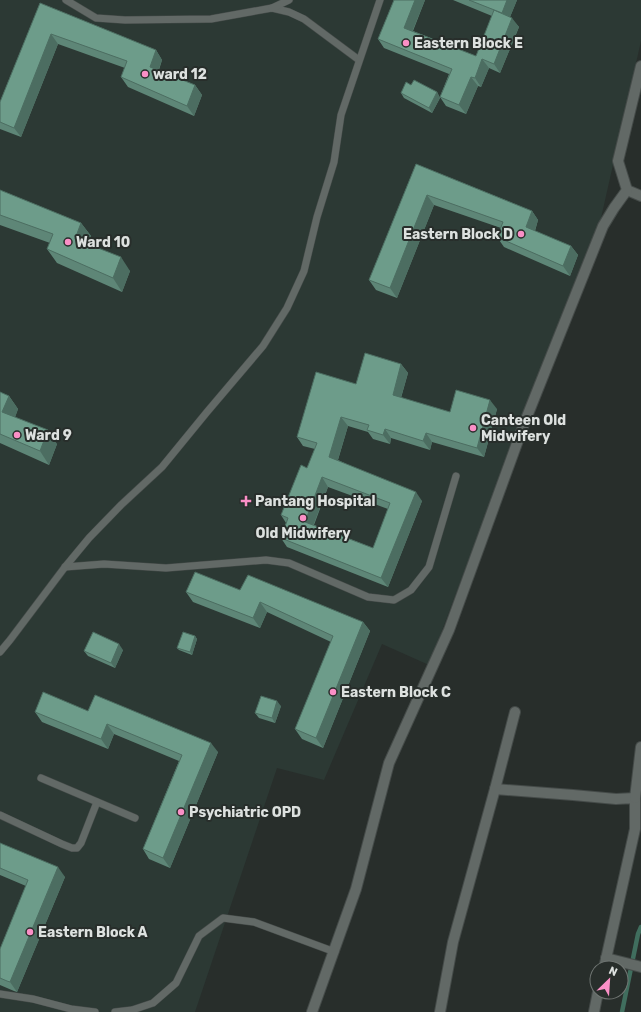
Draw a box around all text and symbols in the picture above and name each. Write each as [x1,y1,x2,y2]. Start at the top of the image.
place label: Eastern Block E [414,35,523,52]
marker: Eastern Block E [401,38,411,48]
place label: ward 12 [153,66,207,83]
marker: ward 12 [140,69,150,79]
place label: Eastern Block D [403,226,513,243]
marker: Eastern Block D [516,229,526,239]
place label: Ward 10 [76,234,130,251]
marker: Ward 10 [63,237,73,247]
place label: Canteen Old Midwifery [481,412,566,445]
marker: Canteen Old Midwifery [468,423,478,433]
place label: Ward 9 [25,427,72,444]
marker: Ward 9 [12,430,22,440]
place label: Pantang Hospital [255,493,376,510]
marker: Pantang Hospital [240,495,252,507]
marker: Old Midwifery [298,513,308,523]
place label: Old Midwifery [255,525,351,542]
place label: Eastern Block C [341,684,451,701]
marker: Eastern Block C [328,687,338,697]
place label: Psychiatric OPD [189,804,301,821]
marker: Psychiatric OPD [176,807,186,817]
place label: Eastern Block A [38,924,148,941]
marker: Eastern Block A [25,927,35,937]
north arrow [589,960,629,1000]
text: N [607,964,619,979]

